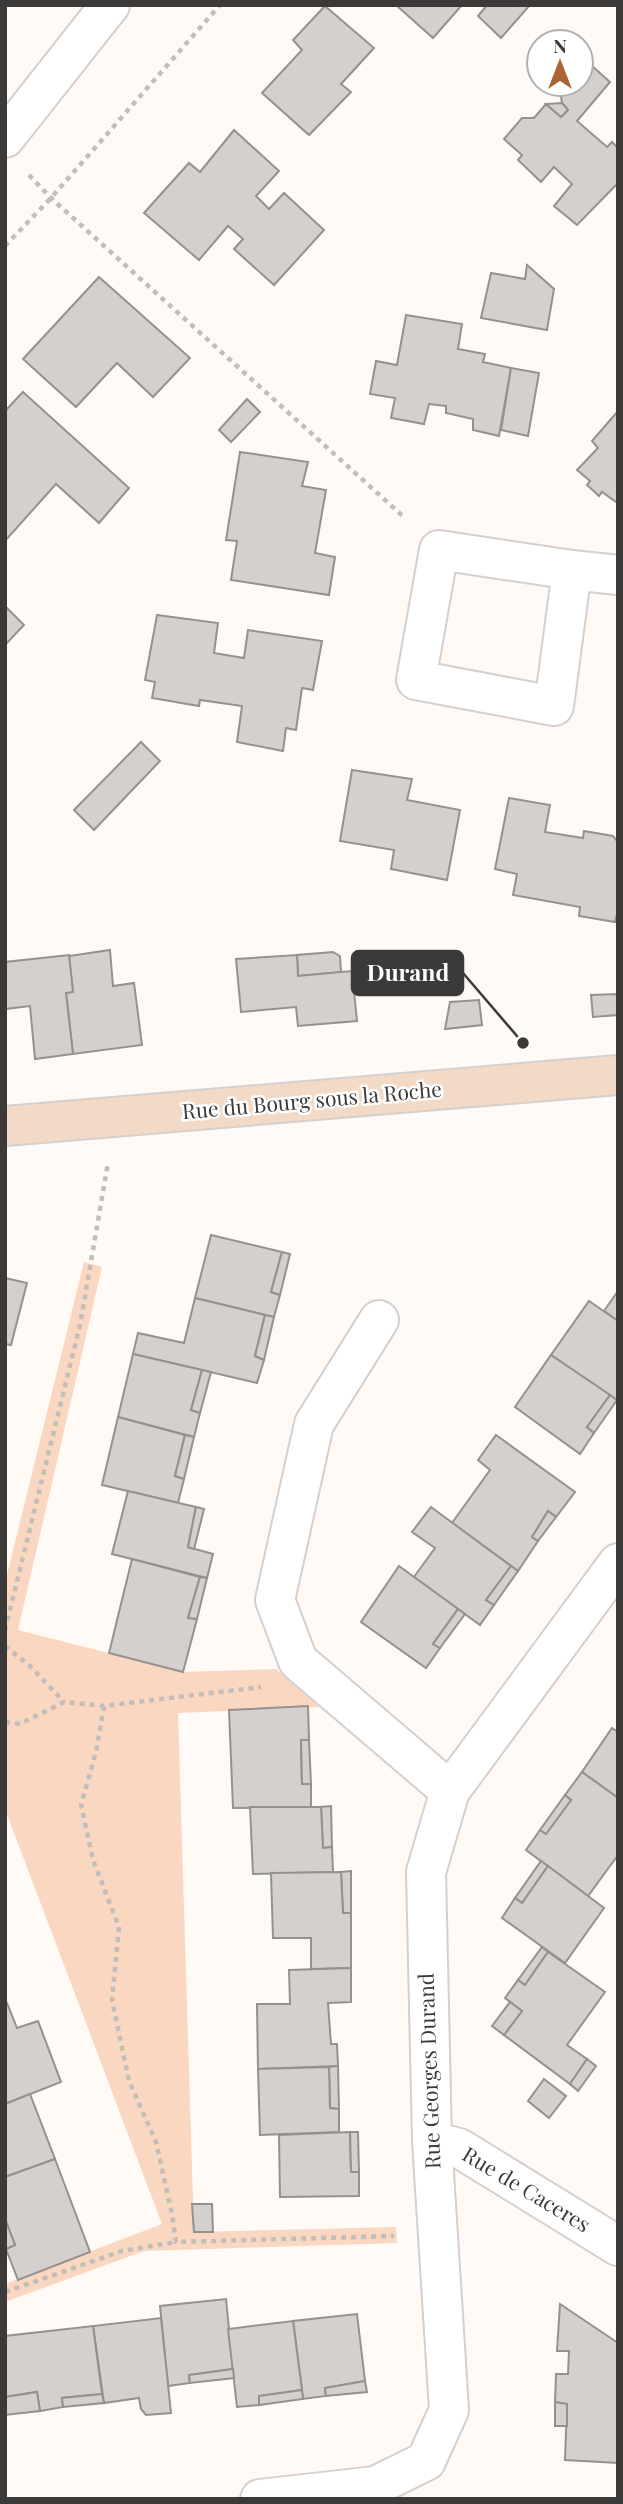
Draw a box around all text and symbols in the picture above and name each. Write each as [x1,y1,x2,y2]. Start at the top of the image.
north arrow [525,28,595,98]
text: N [553,32,567,58]
callout: Durand [352,951,463,995]
text: Durand [367,956,449,987]
street label: Rue du Bourg sous la Roche [181,1074,443,1124]
street label: Rue Georges Durand [411,1973,445,2169]
street label: Rue de Caceres [458,2139,596,2237]

